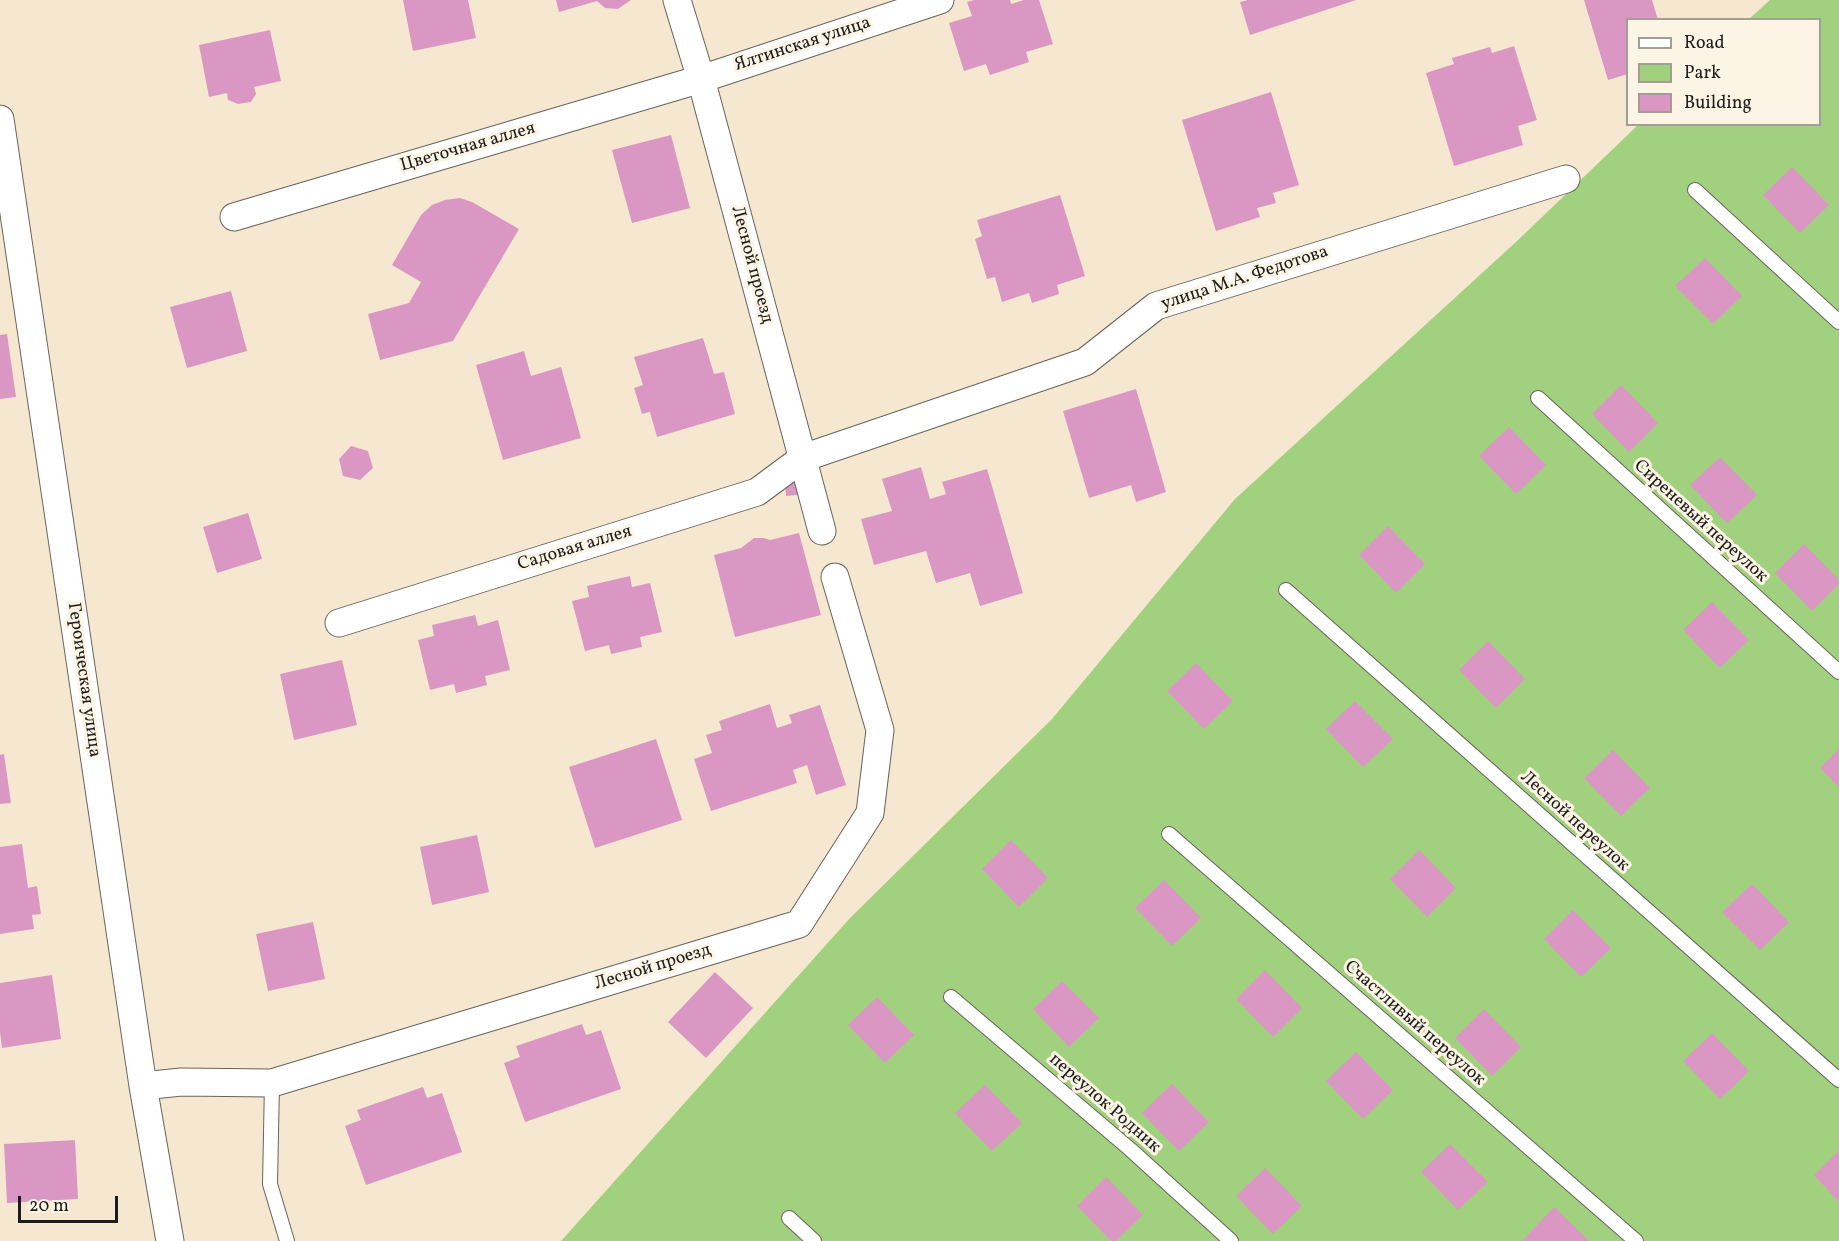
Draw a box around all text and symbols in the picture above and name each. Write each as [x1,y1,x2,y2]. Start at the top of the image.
street label: Ялтинская улица [732,13,874,77]
legend [1626,18,1821,126]
text: Road [1684,31,1725,56]
text: Park [1684,61,1721,86]
text: Building [1684,91,1752,116]
street label: Цветочная аллея [398,118,538,178]
street label: Лесной проезд [725,204,777,326]
street label: улица М.А. Федотова [1159,242,1331,316]
street label: Сиреневый переулок [1628,456,1772,588]
street label: Садовая аллея [515,521,635,577]
street label: Героическая улица [61,601,105,759]
street label: Лесной переулок [1515,767,1633,877]
street label: Лесной проезд [592,940,714,996]
street label: Счастливый переулок [1339,957,1489,1091]
street label: переулок Родник [1044,1050,1164,1158]
scale bar [21,1184,122,1222]
text: 20 m [29,1194,69,1219]

